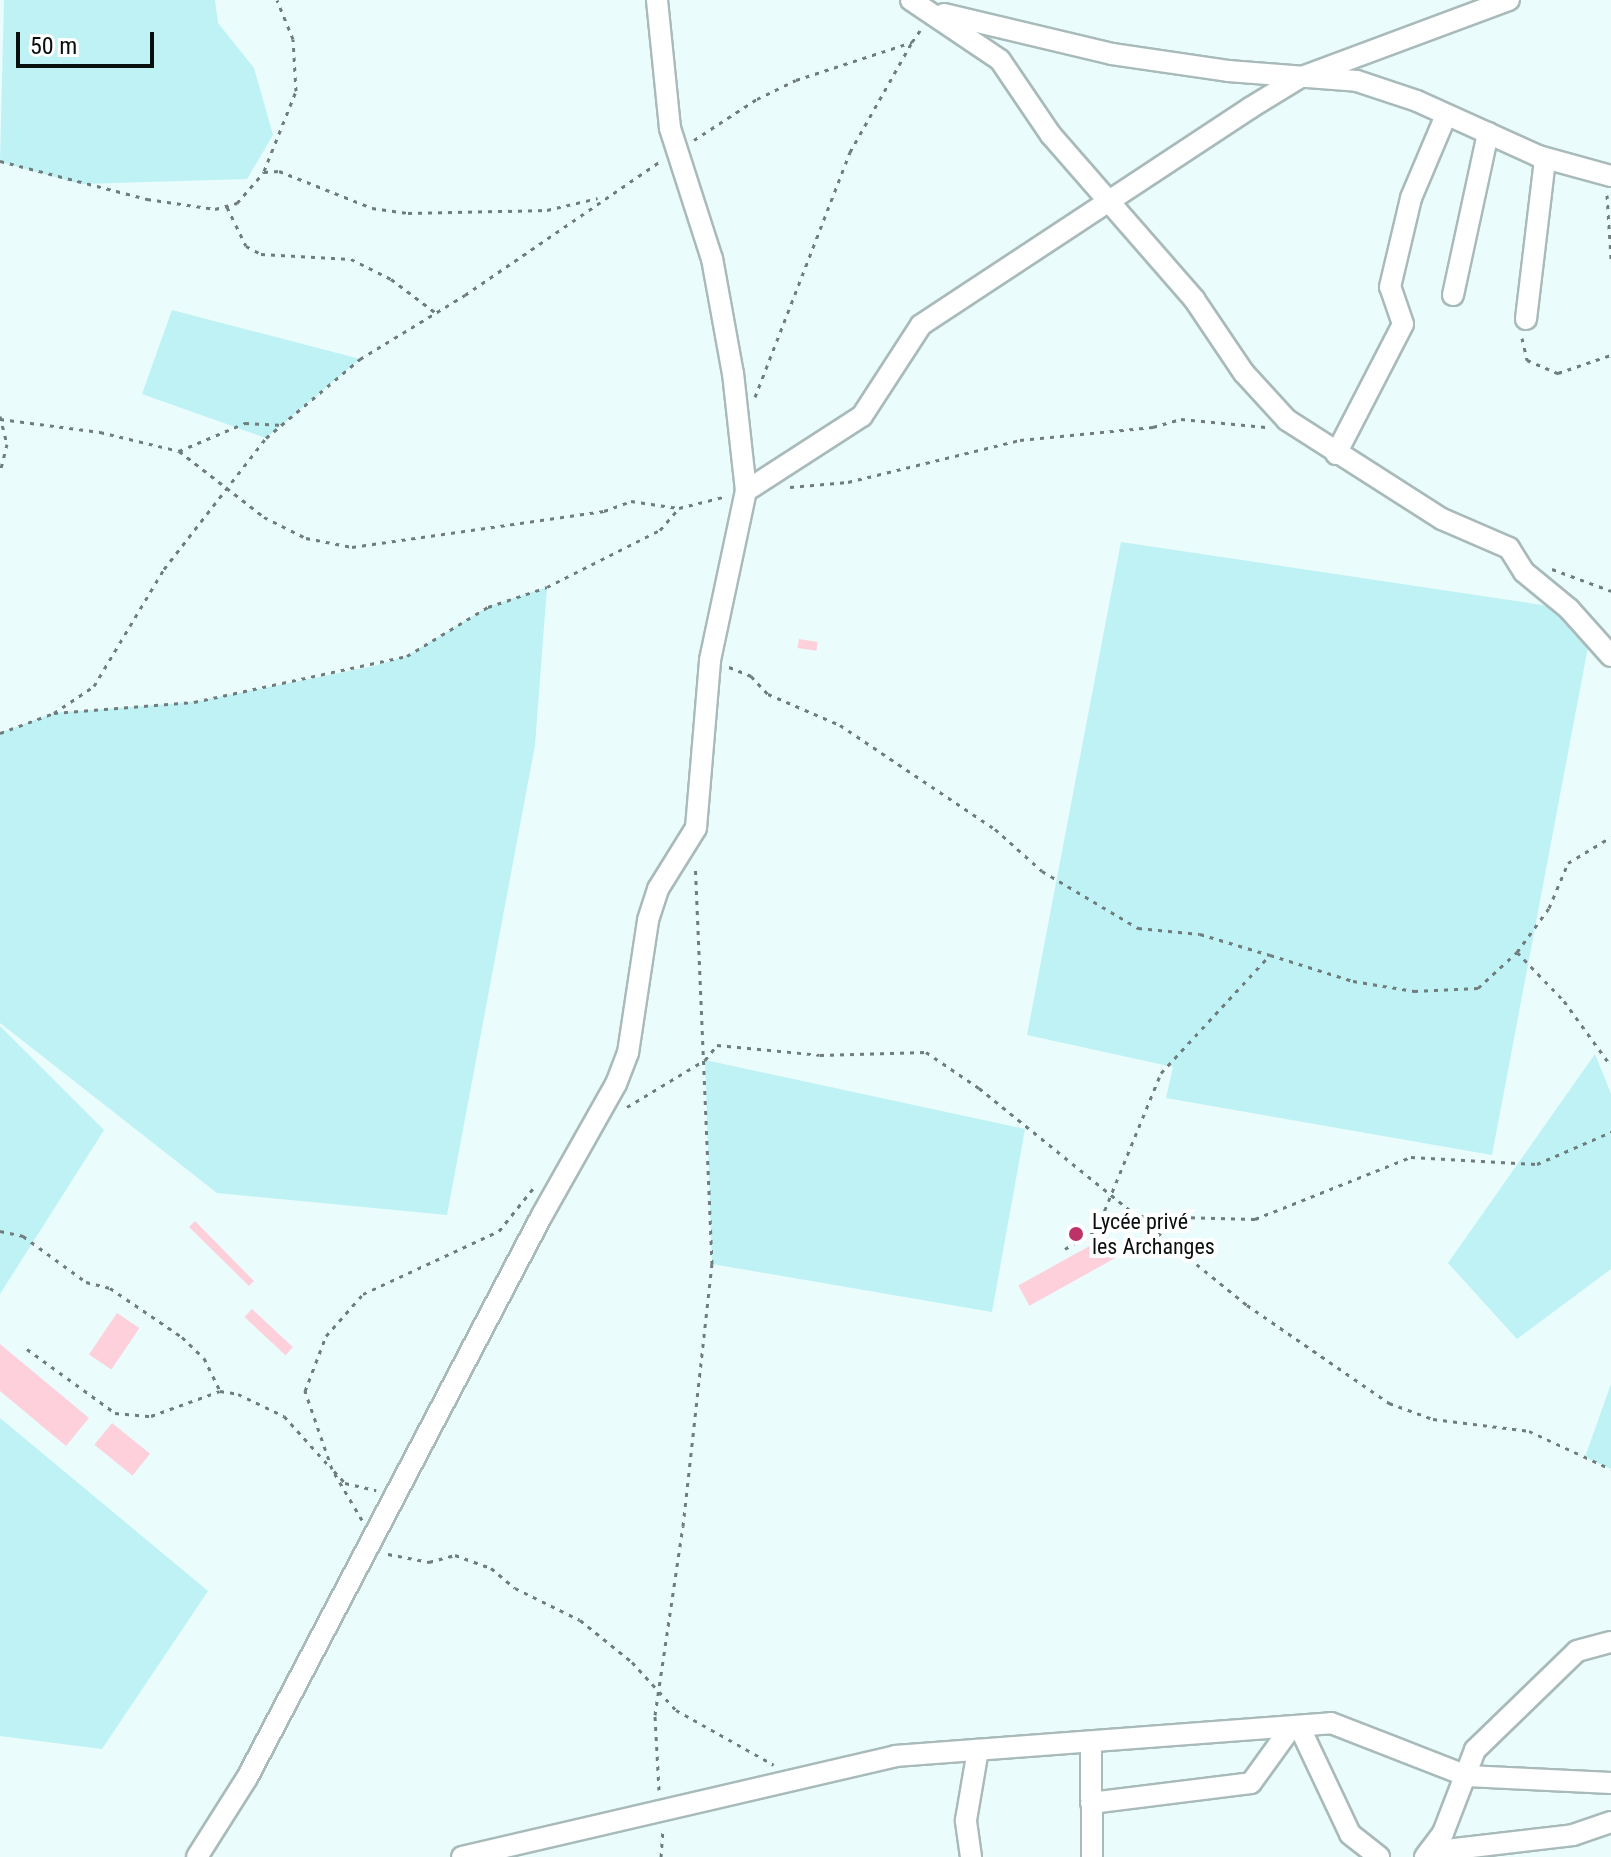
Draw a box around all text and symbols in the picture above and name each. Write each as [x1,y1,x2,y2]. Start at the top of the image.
scale bar [20,16,158,66]
text: 50 m [30,32,77,60]
place label: Lycée privé les Archanges [1092,1208,1215,1260]
marker: Lycée privé les Archanges [1067,1225,1085,1243]

